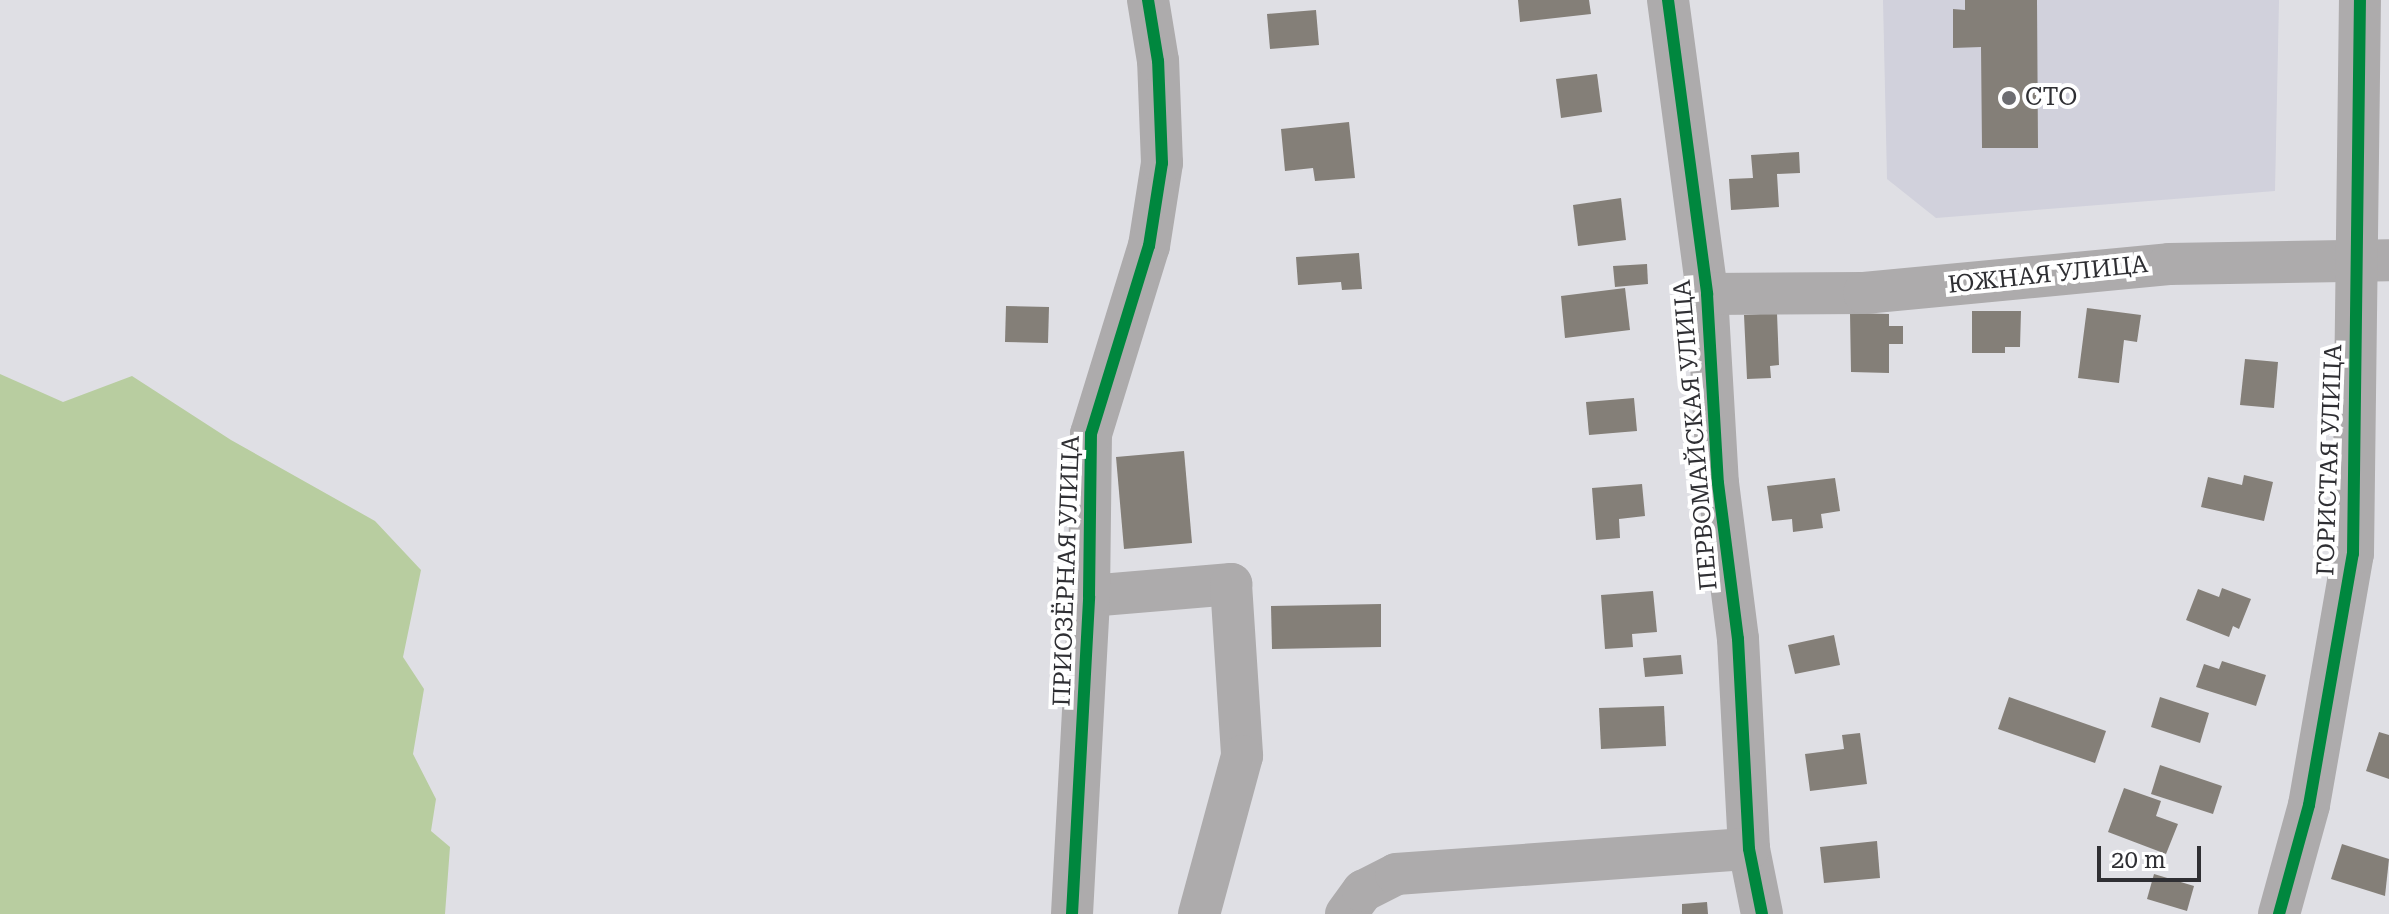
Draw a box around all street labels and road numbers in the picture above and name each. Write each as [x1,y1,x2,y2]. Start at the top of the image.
street label: ЮЖНАЯ УЛИЦА [1947,250,2149,300]
street label: ПЕРВОМАЙСКАЯ УЛИЦА [1668,279,1724,591]
street label: ГОРИСТАЯ УЛИЦА [2312,344,2348,576]
street label: ПРИОЗЁРНАЯ УЛИЦА [1048,435,1086,707]

